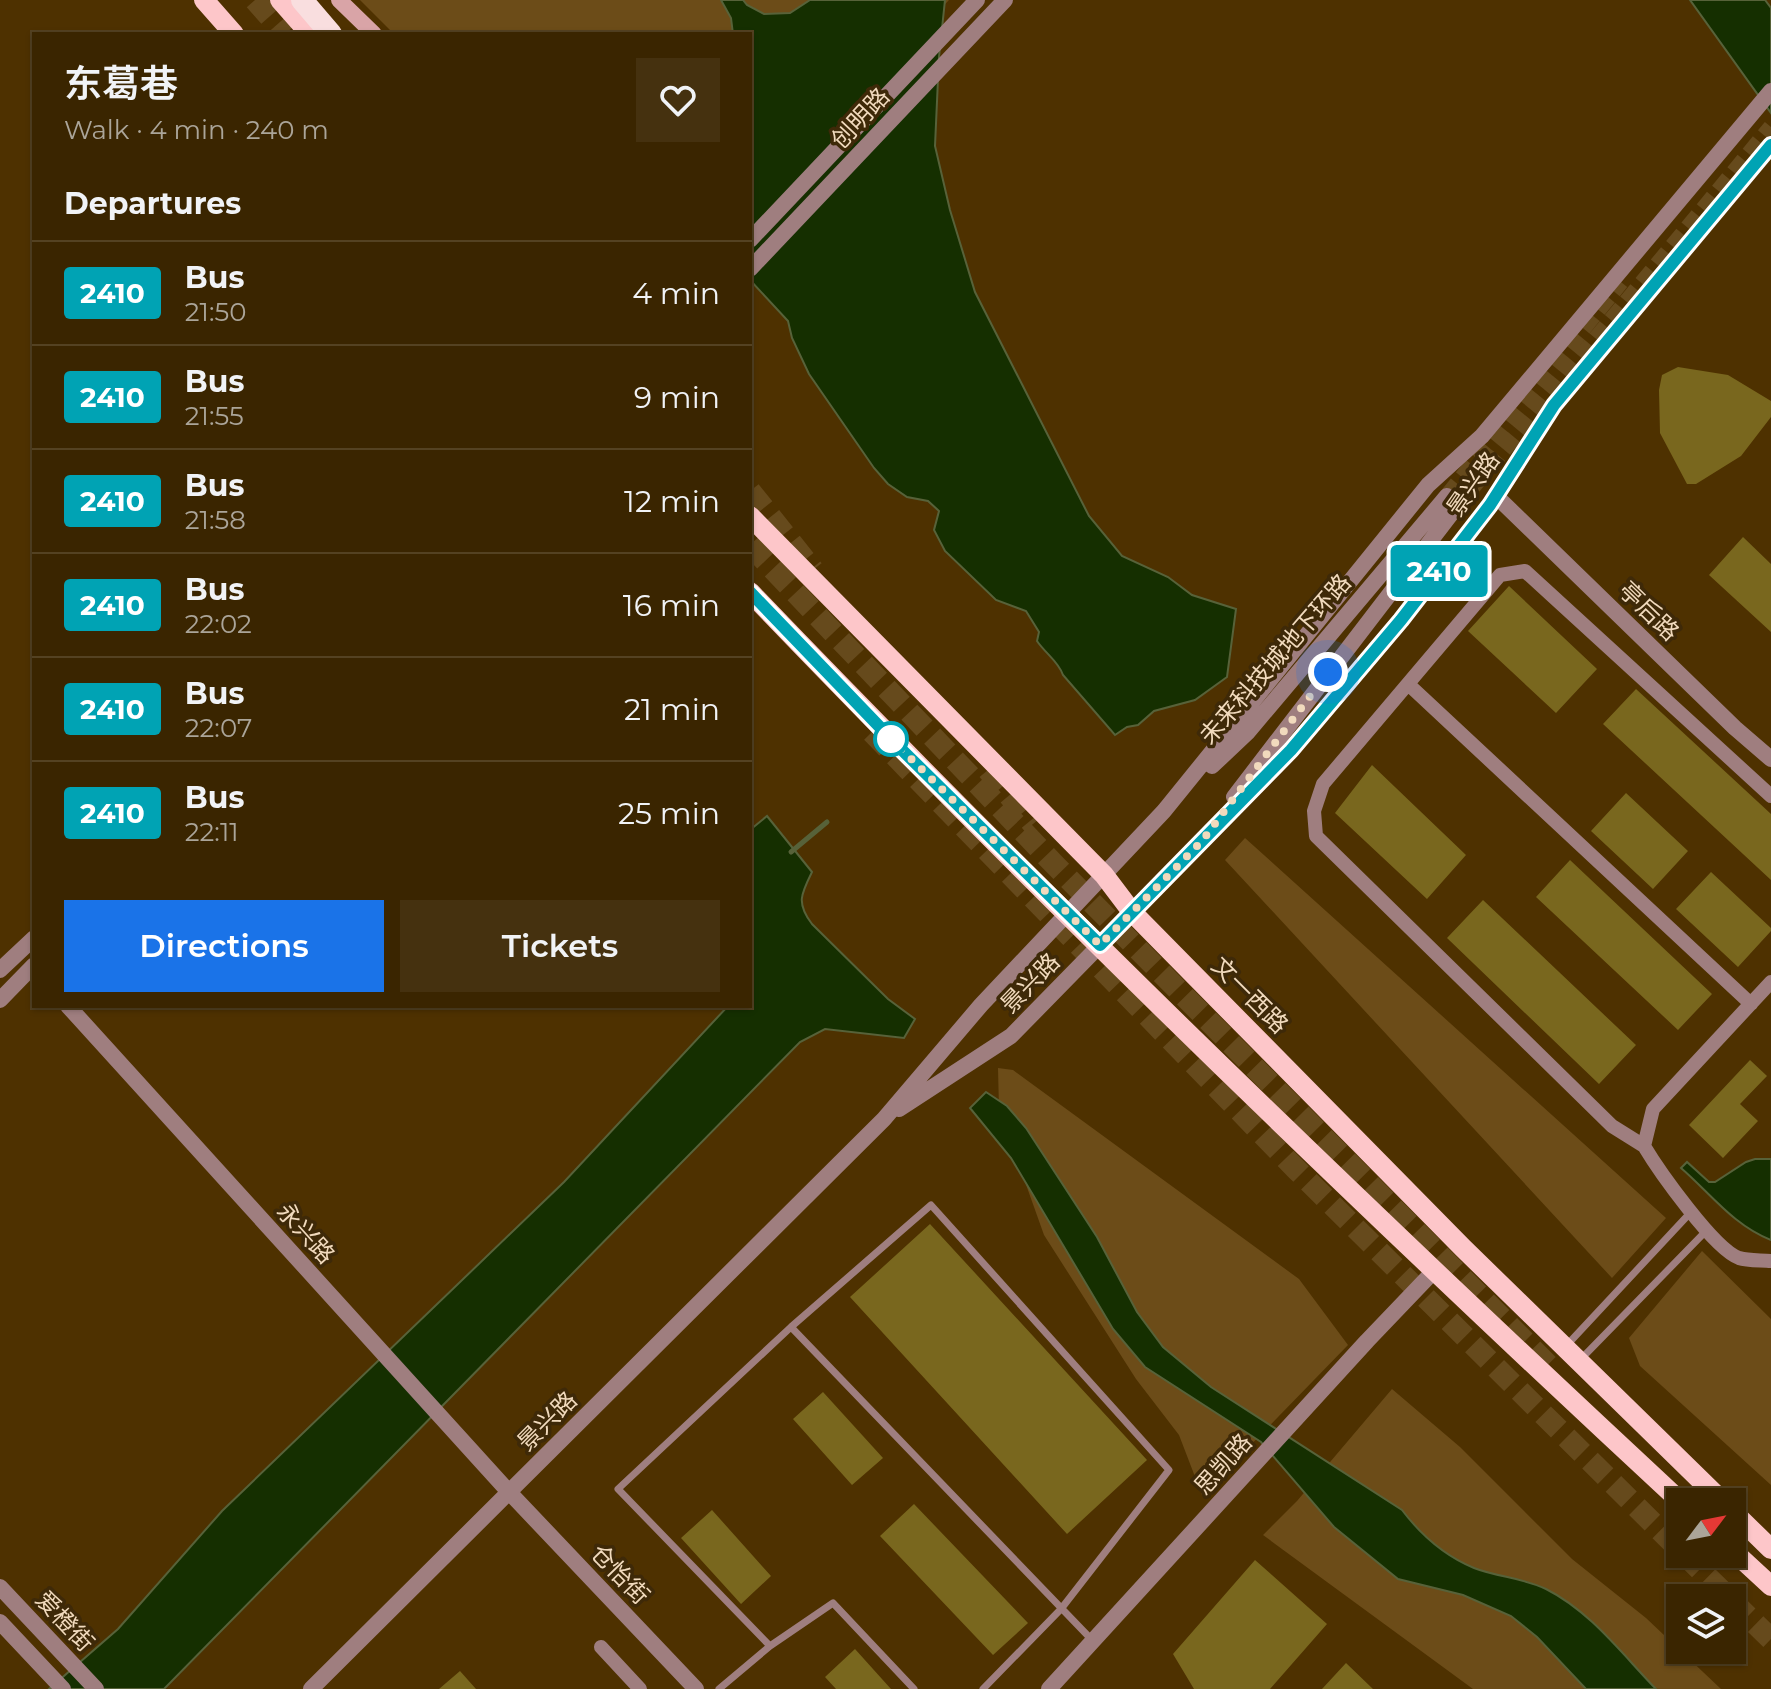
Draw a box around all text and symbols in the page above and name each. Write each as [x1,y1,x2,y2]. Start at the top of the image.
button: heart [636,58,720,142]
text: 东葛巷 [64,60,178,107]
street label: 创明路 [825,82,895,154]
text: Walk · 4 min · 240 m [64,114,329,146]
text: Departures [64,185,241,222]
text: Bus [185,259,244,296]
text: 4 min [632,275,720,312]
text: 2410 [80,276,145,310]
text: 21:50 [185,296,246,328]
text: Bus [185,363,244,400]
text: 9 min [634,379,720,416]
text: 2410 [80,380,145,414]
text: 21:55 [185,400,244,432]
street label: 景兴路 [1440,446,1506,522]
text: Bus [185,467,244,504]
text: 12 min [624,483,720,520]
text: 2410 [80,484,145,518]
text: 21:58 [185,504,246,536]
line badge: 2410 [1383,545,1495,597]
text: 2410 [1407,554,1471,588]
street label: 未来科技城地下环路 [1193,568,1357,750]
text: Bus [185,571,244,608]
street label: 亭后路 [1613,576,1685,646]
text: 16 min [623,587,720,624]
text: 2410 [80,588,145,622]
text: 22:02 [185,608,252,640]
your location [1308,652,1348,692]
text: Bus [185,675,244,712]
text: 21 min [624,691,720,728]
text: 2410 [80,692,145,726]
text: 22:07 [185,712,252,744]
unlabelled marker [874,722,908,756]
text: Bus [185,779,244,816]
text: 25 min [618,795,720,832]
text: 2410 [80,796,145,830]
text: 22:11 [185,816,239,848]
button: Directions [64,900,384,992]
button: Tickets [400,900,720,992]
street label: 景兴路 [995,947,1065,1019]
street label: 文一西路 [1206,951,1294,1039]
street label: 永兴路 [271,1197,341,1269]
street label: 景兴路 [511,1385,583,1457]
street label: 思凯路 [1188,1428,1258,1500]
north arrow [1666,1488,1746,1568]
map controls [1666,1488,1746,1664]
street label: 仓怡街 [585,1538,655,1610]
button: layers [1666,1584,1746,1664]
street label: 爱橙街 [30,1585,100,1657]

